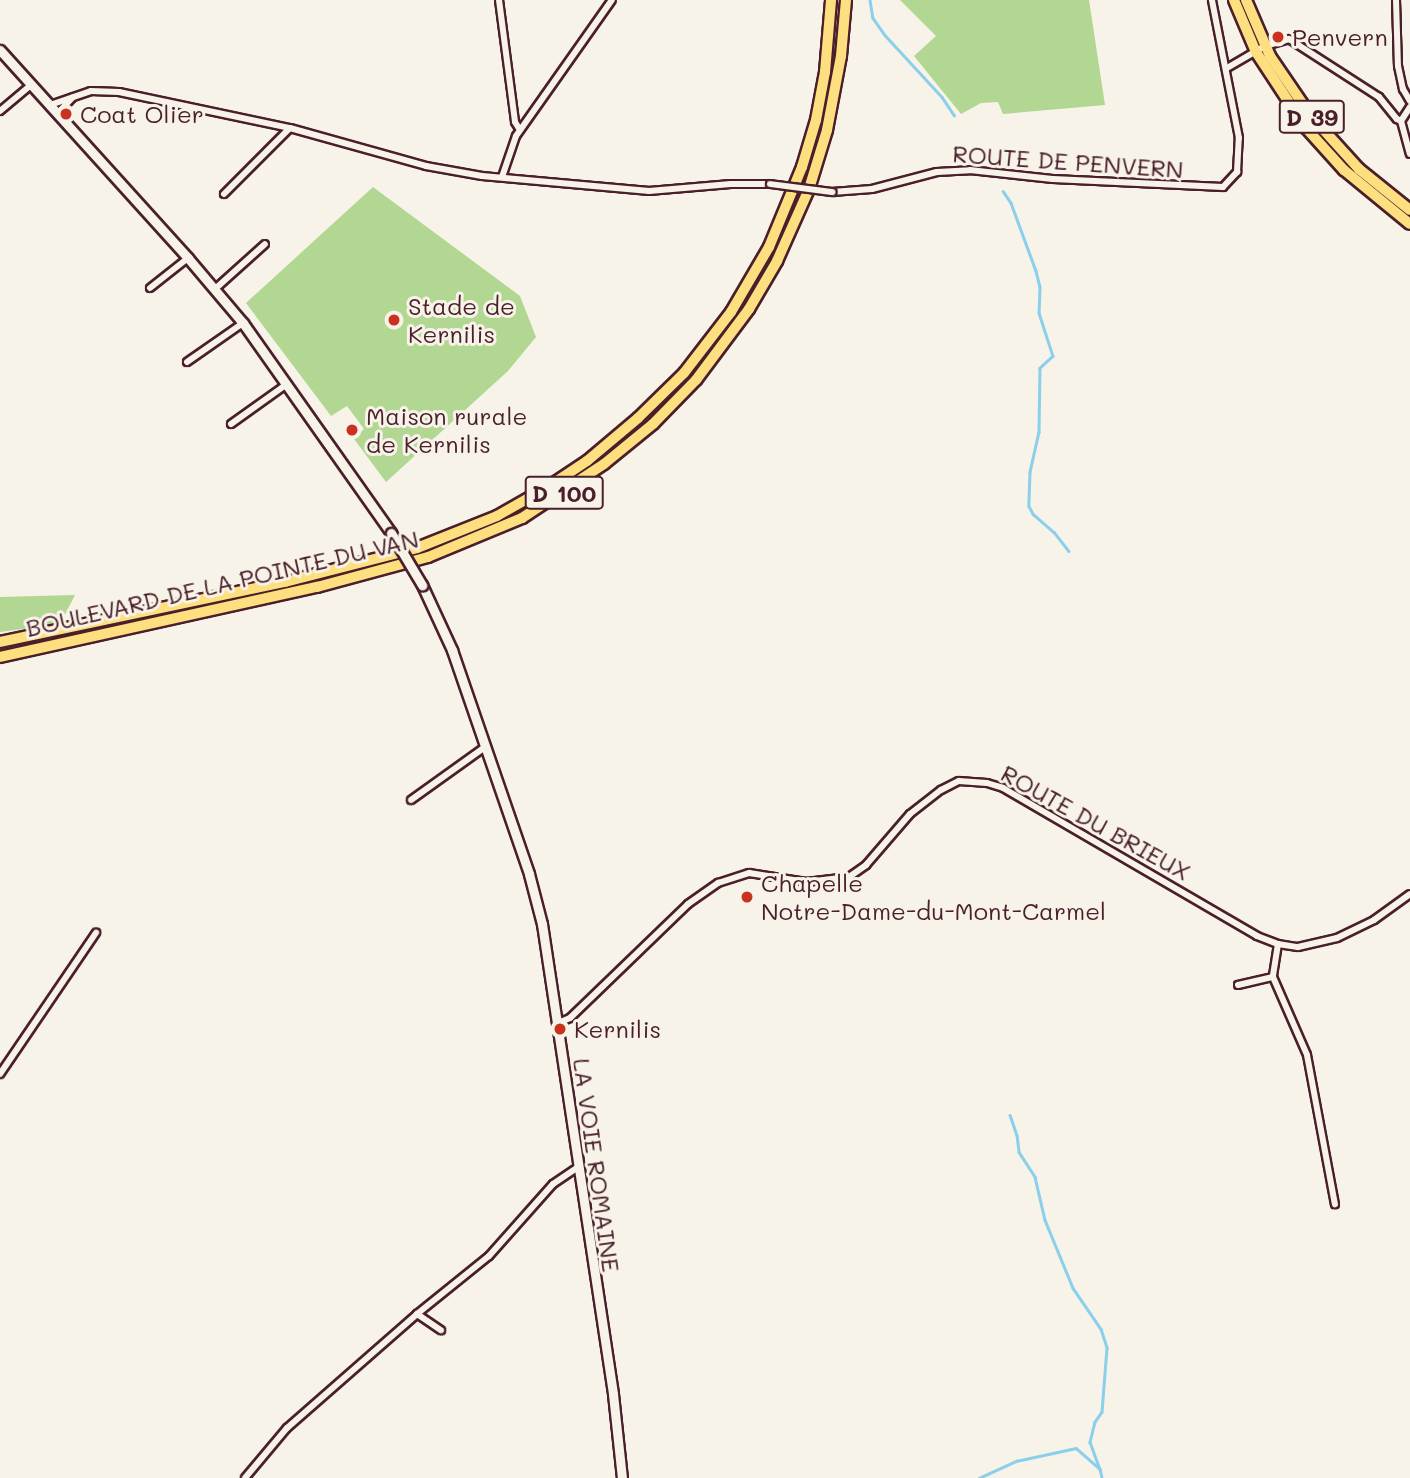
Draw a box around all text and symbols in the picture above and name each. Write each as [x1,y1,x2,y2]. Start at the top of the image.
place label: Penvern [1292,23,1388,51]
marker: Penvern [1270,29,1286,45]
road number: D 39 [1279,98,1345,136]
place label: Coat Olier [80,100,204,128]
marker: Coat Olier [58,106,74,122]
street label: ROUTE DE PENVERN [952,139,1184,183]
place label: Stade de Kernilis [408,292,515,348]
marker: Stade de Kernilis [386,312,402,328]
place label: Maison rurale de Kernilis [366,402,527,458]
marker: Maison rurale de Kernilis [344,422,360,438]
road number: D 100 [524,474,604,512]
street label: BOULEVARD DE LA POINTE DU VAN [23,524,421,642]
street label: ROUTE DU BRIEUX [996,758,1196,886]
place label: Chapelle Notre-Dame-du-Mont-Carmel [761,869,1106,925]
marker: Chapelle Notre-Dame-du-Mont-Carmel [739,889,755,905]
place label: Kernilis [574,1015,661,1043]
marker: Kernilis [552,1021,568,1037]
street label: LA VOIE ROMAINE [568,1056,626,1274]

